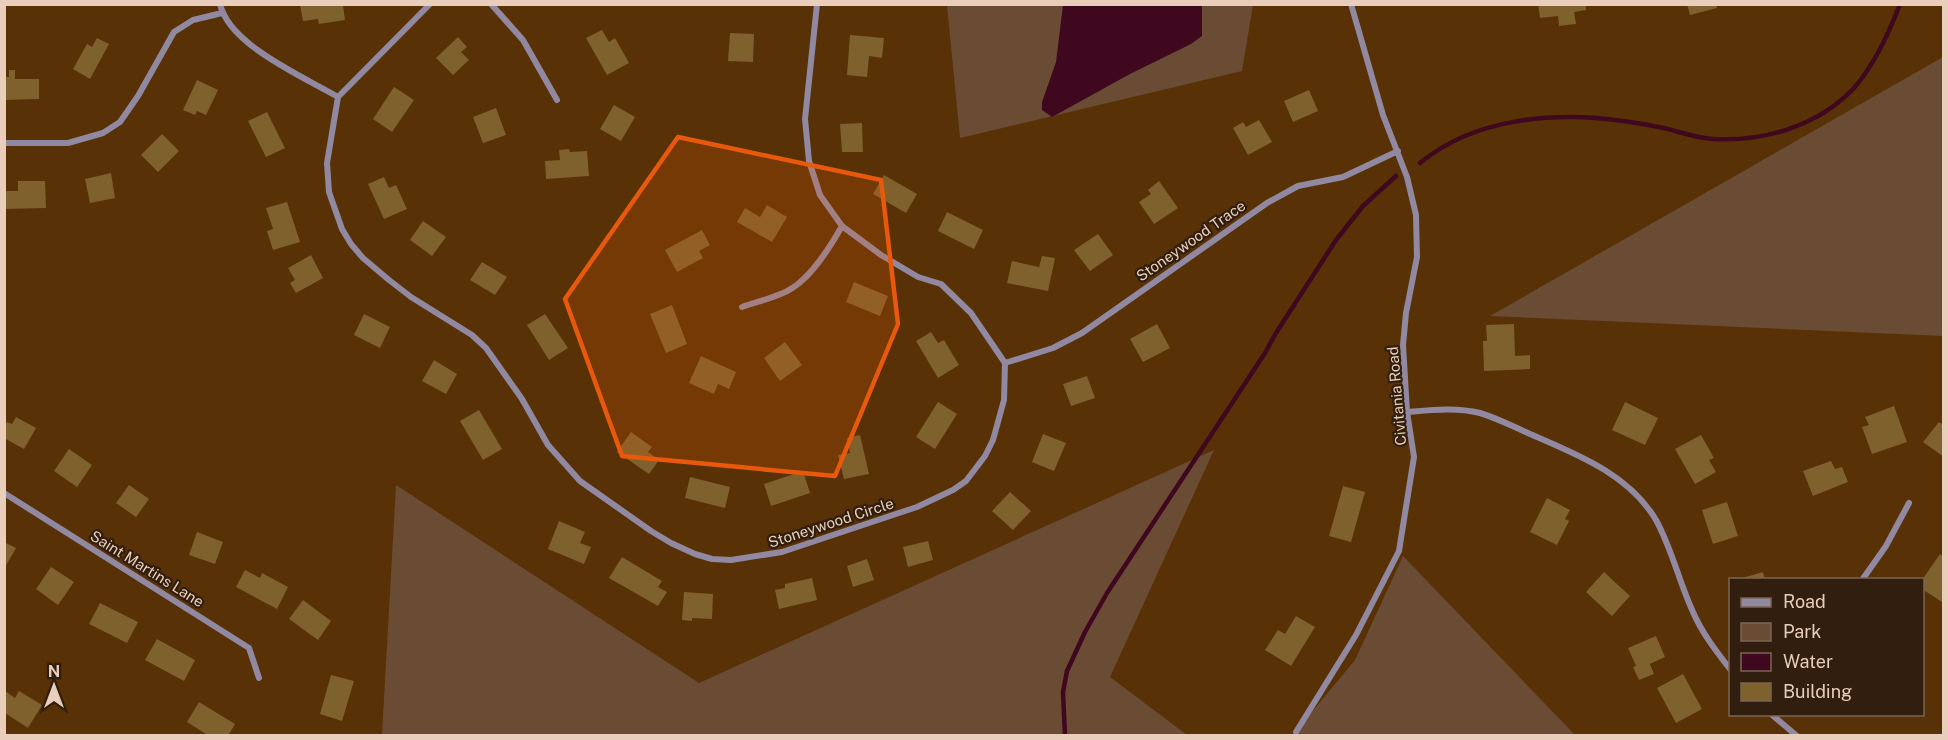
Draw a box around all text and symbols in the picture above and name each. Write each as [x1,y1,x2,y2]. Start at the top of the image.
street label: Stoneywood Trace [1133,197,1248,285]
street label: Civitania Road [1384,346,1409,446]
street label: Stoneywood Circle [766,494,896,551]
street label: Saint Martins Lane [87,527,207,610]
legend [1729,578,1924,716]
text: Road [1783,591,1826,612]
text: Park [1783,621,1821,642]
text: Water [1783,651,1833,672]
north arrow [24,656,84,716]
text: N [48,662,60,681]
text: Building [1783,681,1852,702]

